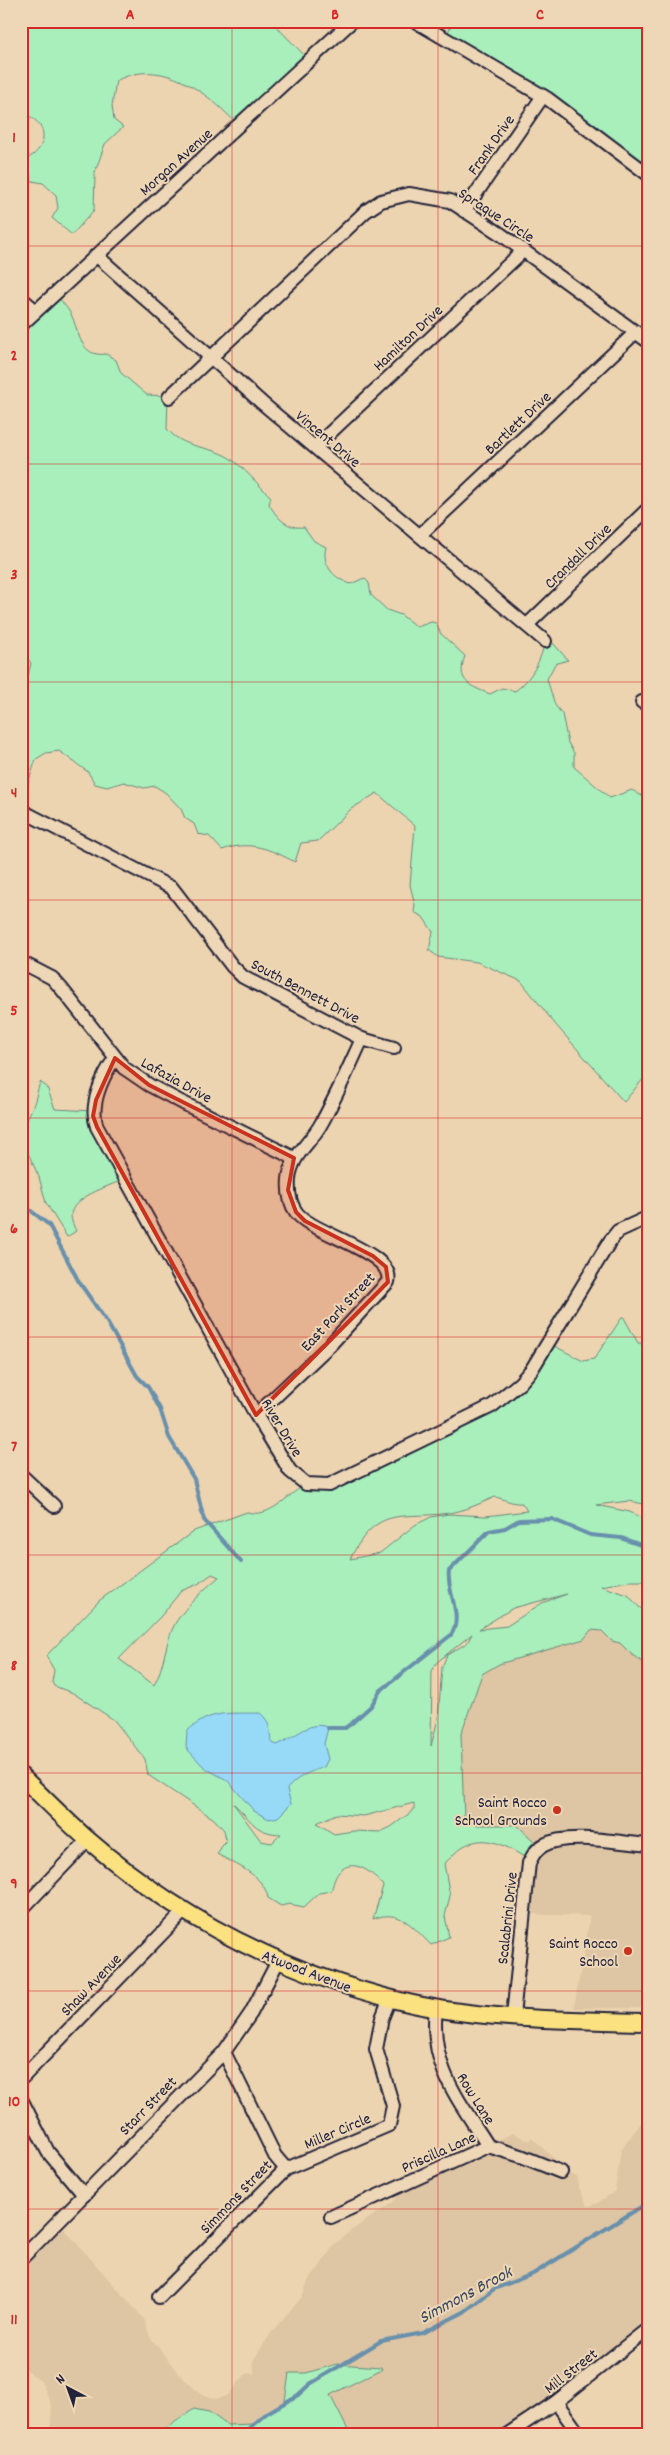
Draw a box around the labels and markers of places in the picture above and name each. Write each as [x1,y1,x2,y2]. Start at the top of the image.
place label: Saint Rocco School Grounds [455,1792,547,1833]
marker: Saint Rocco School Grounds [551,1804,563,1816]
place label: Saint Rocco School [549,1933,618,1974]
marker: Saint Rocco School [622,1945,634,1957]

